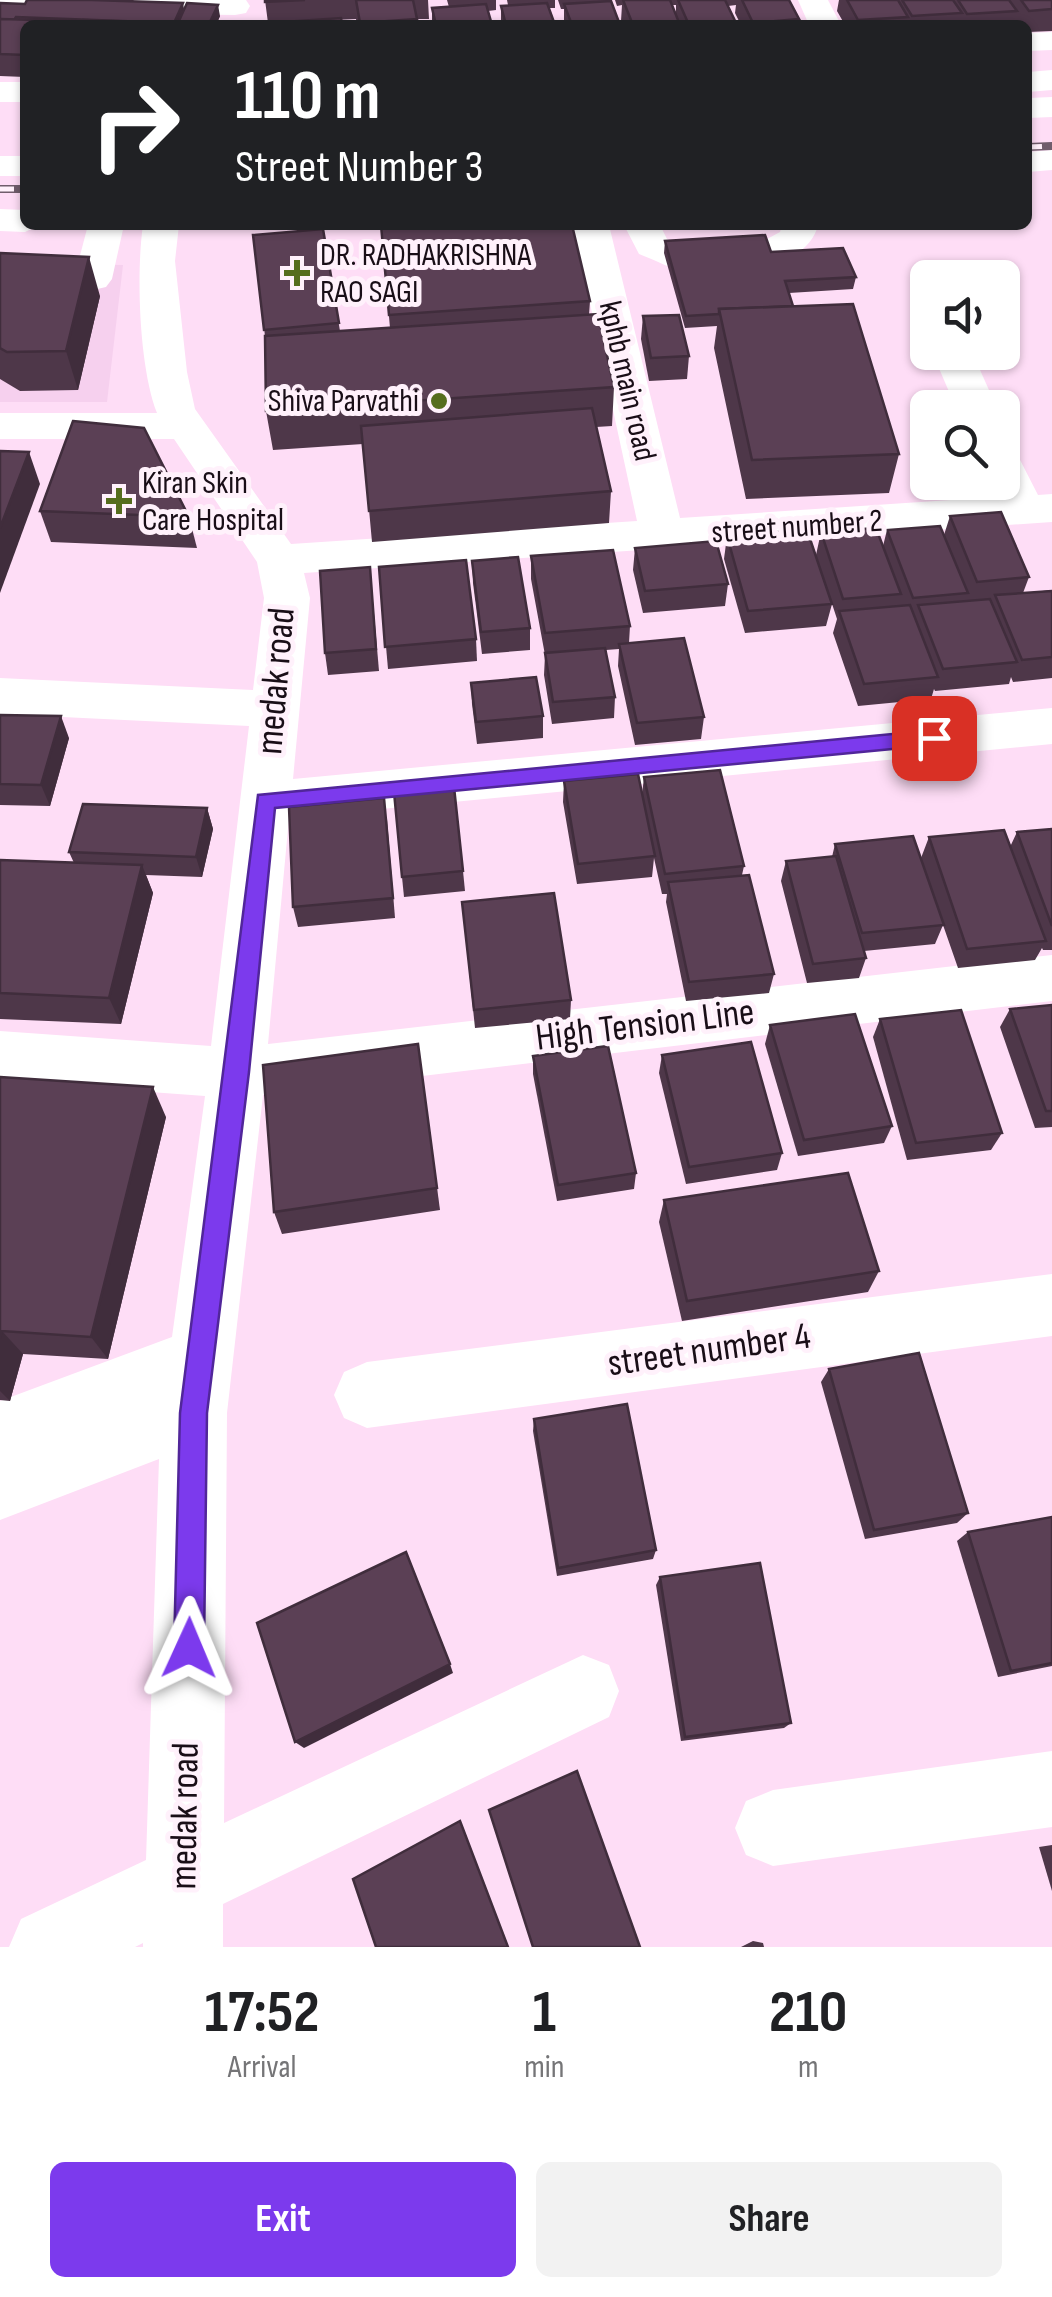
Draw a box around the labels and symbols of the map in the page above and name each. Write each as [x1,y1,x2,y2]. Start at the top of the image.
place label: DR. RADHAKRISHNA RAO SAGI [320,236,531,312]
marker: DR. RADHAKRISHNA RAO SAGI [284,260,310,286]
street label: kphb main road [590,297,664,465]
place label: Shiva Parvathi [268,382,419,421]
marker: Shiva Parvathi [428,390,450,412]
place label: Kiran Skin Care Hospital [142,464,284,540]
marker: Kiran Skin Care Hospital [106,488,132,514]
street label: street number 2 [710,502,884,552]
street label: medak road [247,606,305,756]
pin [892,696,977,781]
street label: High Tension Line [533,989,757,1061]
street label: street number 4 [605,1314,813,1386]
position arrow [137,1596,241,1700]
street label: medak road [161,1742,209,1890]

